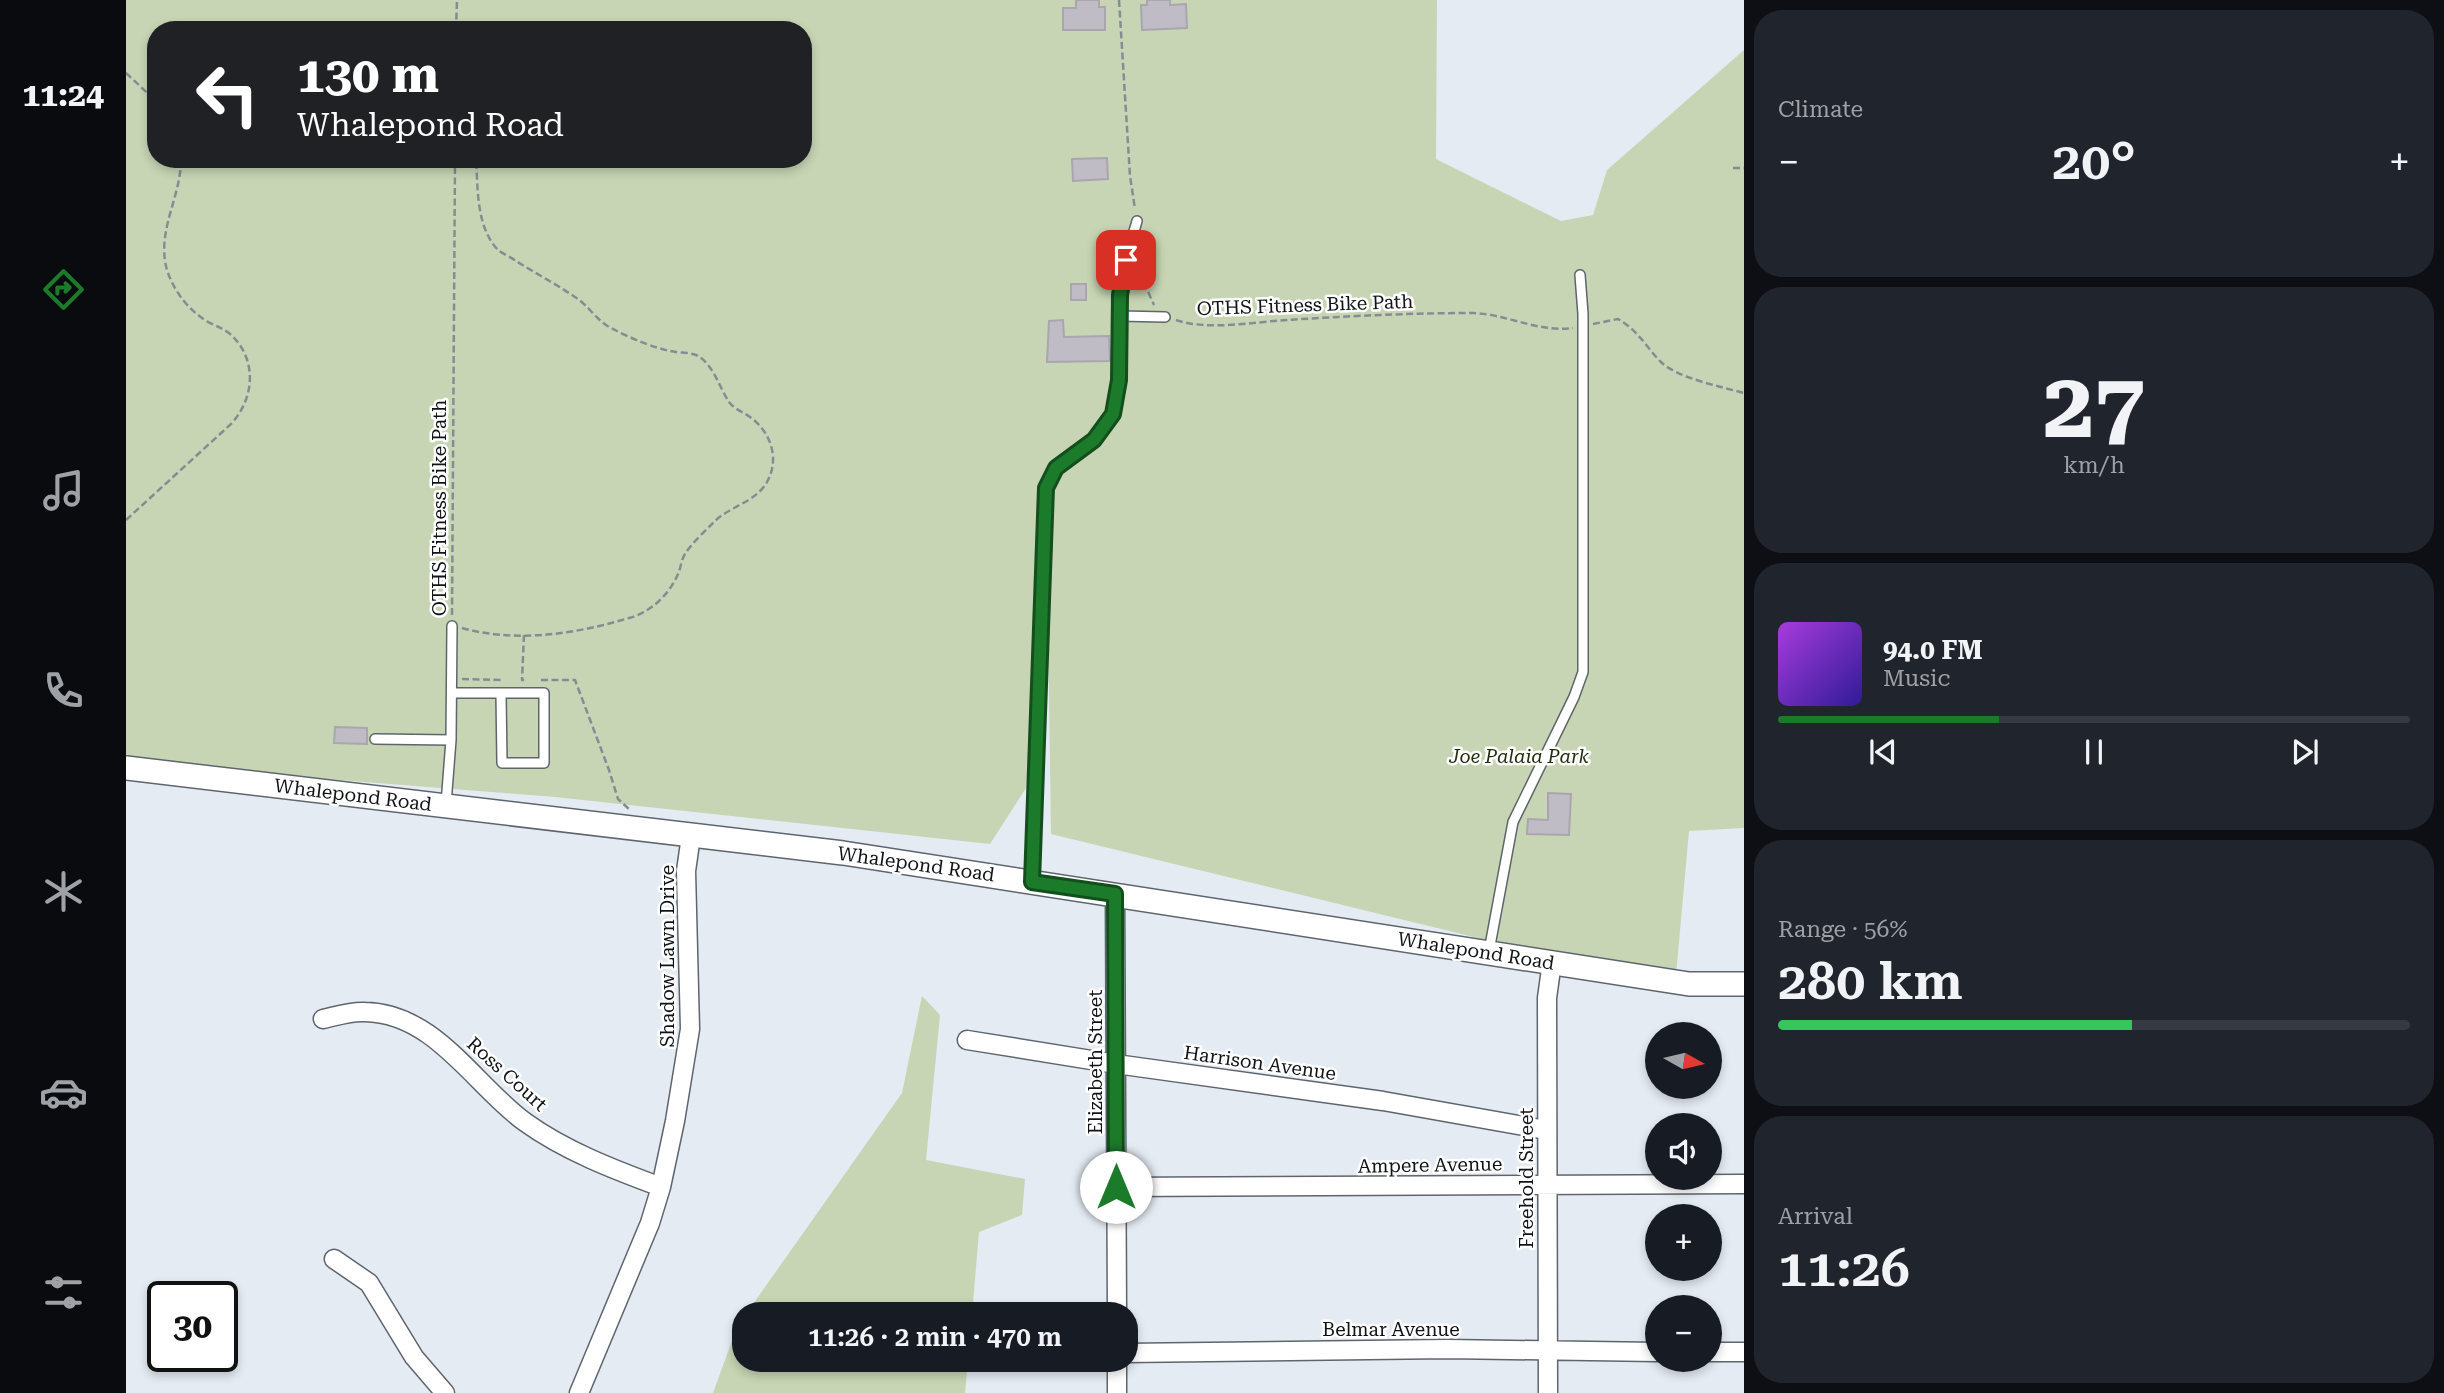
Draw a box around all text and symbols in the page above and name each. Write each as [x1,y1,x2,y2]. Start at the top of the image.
text: 130 m [297,47,439,104]
icon: left [182,49,273,140]
text: 11:24 [22,76,104,114]
text: Climate [1778,96,1863,123]
text: Whalepond Road [297,106,564,144]
text: 20° [2052,131,2136,192]
text: − [1778,140,1799,184]
text: + [2389,140,2410,184]
pin [1096,230,1156,290]
icon: arrive [1107,241,1145,279]
icon: directions [39,265,88,314]
street label: OTHS Fitness Bike Path [1196,290,1414,320]
text: 27 [2043,353,2145,459]
street label: OTHS Fitness Bike Path [428,400,451,616]
text: km/h [2063,452,2125,479]
icon: music [39,466,88,515]
text: 94.0 FM [1883,635,1983,665]
text: Music [1883,665,1950,692]
icon: phone [39,666,88,715]
icon: previous [1864,733,1902,771]
icon: pause [2075,733,2113,771]
icon: next [2286,733,2324,771]
park label: Joe Palaia Park [1448,745,1590,768]
street label: Whalepond Road [273,774,433,816]
street label: Whalepond Road [836,842,996,886]
street label: Shadow Lawn Drive [656,865,679,1047]
icon: climate [39,867,88,916]
text: Range · 56% [1778,916,1907,943]
street label: Whalepond Road [1396,927,1556,975]
text: 280 km [1778,951,1963,1012]
street label: Elizabeth Street [1084,990,1107,1134]
north arrow [1645,1022,1722,1099]
map controls [1645,1022,1722,1372]
street label: Ross Court [462,1032,552,1116]
street label: Harrison Avenue [1182,1041,1338,1085]
icon: car [39,1068,88,1117]
street label: Freehold Street [1515,1108,1538,1248]
button: sound [1645,1113,1722,1190]
position arrow [1079,1150,1153,1224]
street label: Ampere Avenue [1358,1152,1502,1178]
text: Arrival [1778,1203,1853,1230]
button: + [1645,1204,1722,1281]
text: 11:26 [1778,1238,1910,1299]
icon: filters [39,1268,88,1317]
speed limit sign: 30 [147,1281,238,1372]
button: − [1645,1295,1722,1372]
street label: Belmar Avenue [1322,1318,1460,1341]
text: 11:26 · 2 min · 470 m [808,1322,1062,1352]

